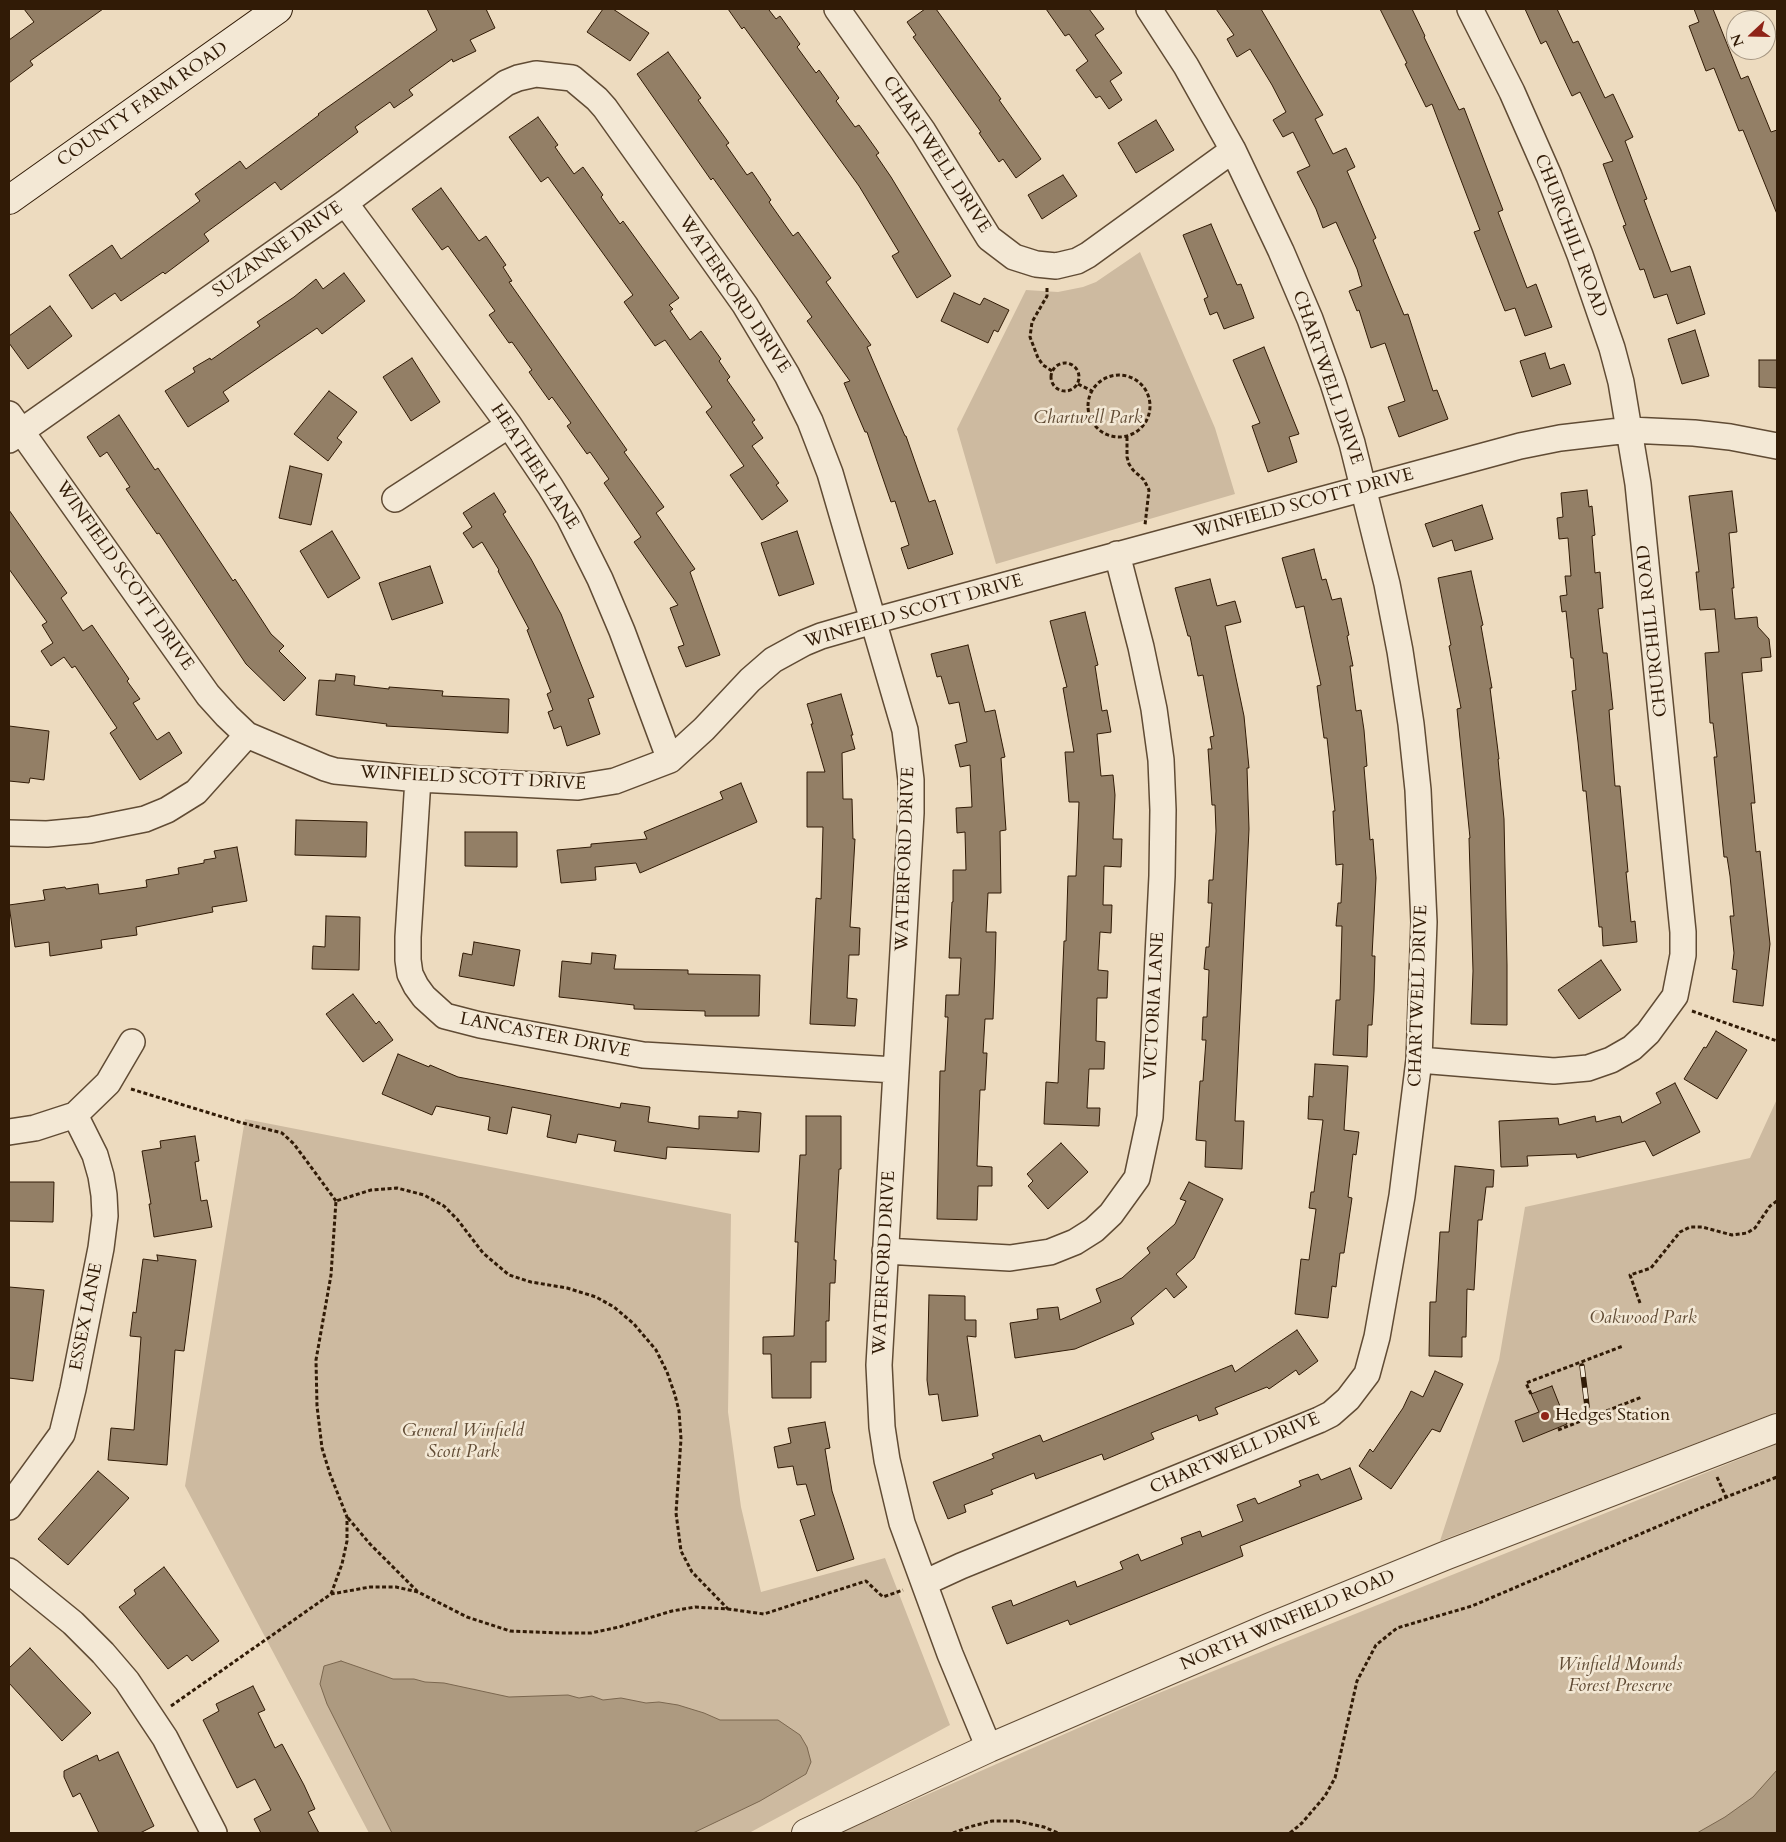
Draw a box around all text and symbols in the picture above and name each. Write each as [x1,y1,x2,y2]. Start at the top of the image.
north arrow [1726,10,1776,60]
text: N [1726,31,1749,49]
street label: COUNTY FARM ROAD [53,38,233,172]
street label: CHARTWELL DRIVE [877,73,995,237]
street label: CHURCHILL ROAD [1529,151,1611,321]
street label: SUZANNE DRIVE [209,197,347,303]
street label: WATERFORD DRIVE [673,212,795,378]
street label: CHARTWELL DRIVE [1287,288,1367,468]
street label: HEATHER LANE [485,400,583,534]
park label: Chartwell Park [1034,408,1142,430]
street label: WINFIELD SCOTT DRIVE [1192,464,1416,544]
street label: WINFIELD SCOTT DRIVE [50,477,198,675]
street label: CHURCHILL ROAD [1633,544,1673,718]
street label: WINFIELD SCOTT DRIVE [802,570,1026,654]
street label: WINFIELD SCOTT DRIVE [359,762,587,796]
street label: WATERFORD DRIVE [892,766,920,952]
street label: CHARTWELL DRIVE [1405,904,1433,1088]
street label: VICTORIA LANE [1140,931,1170,1081]
street label: LANCASTER DRIVE [458,1009,632,1063]
street label: WATERFORD DRIVE [869,1170,901,1356]
street label: ESSEX LANE [66,1261,108,1373]
park label: Oakwood Park [1589,1308,1697,1330]
place label: Hedges Station [1555,1405,1670,1427]
street label: CHARTWELL DRIVE [1147,1408,1323,1500]
marker: Hedges Station [1539,1410,1551,1422]
park label: General Winfield Scott Park [402,1421,524,1464]
street label: NORTH WINFIELD ROAD [1177,1566,1399,1676]
park label: Winfield Mounds Forest Preserve [1558,1655,1682,1698]

